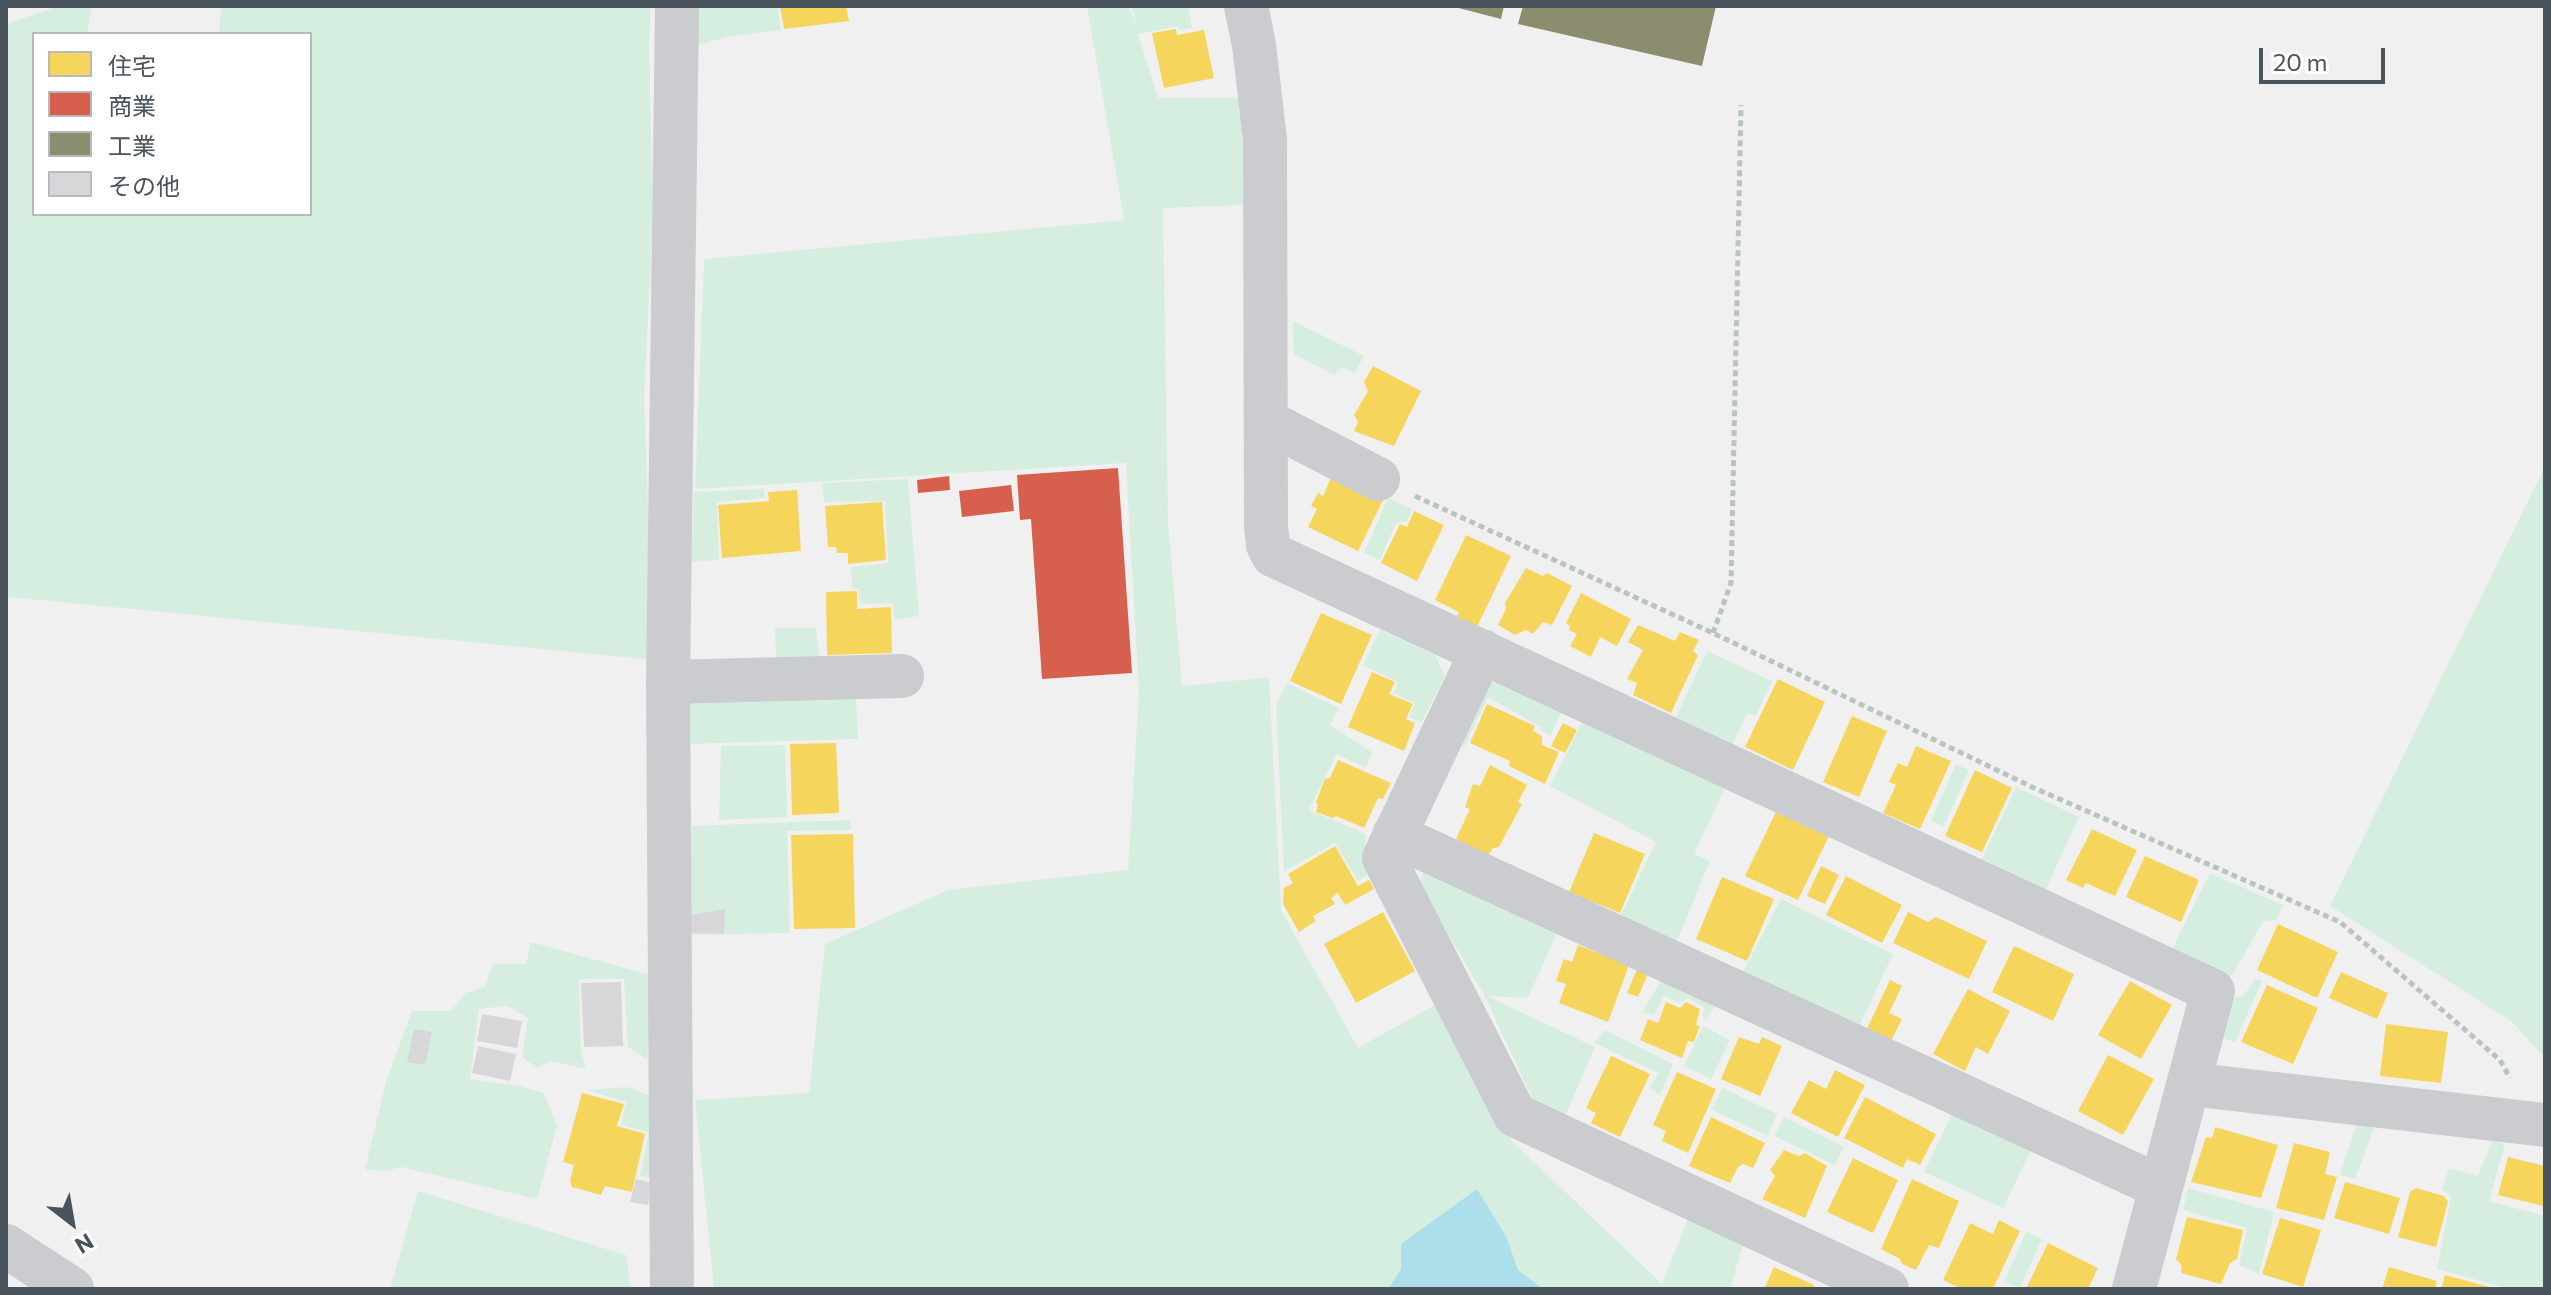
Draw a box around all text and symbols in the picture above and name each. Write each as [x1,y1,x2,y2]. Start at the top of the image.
legend [32,32,312,216]
scale bar [2263,32,2389,82]
text: 20 m [2273,47,2327,76]
text: 住宅 [108,51,156,80]
text: 商業 [108,91,156,120]
text: 工業 [108,131,156,160]
text: その他 [108,171,180,200]
north arrow [32,1183,112,1263]
text: N [71,1228,99,1260]

